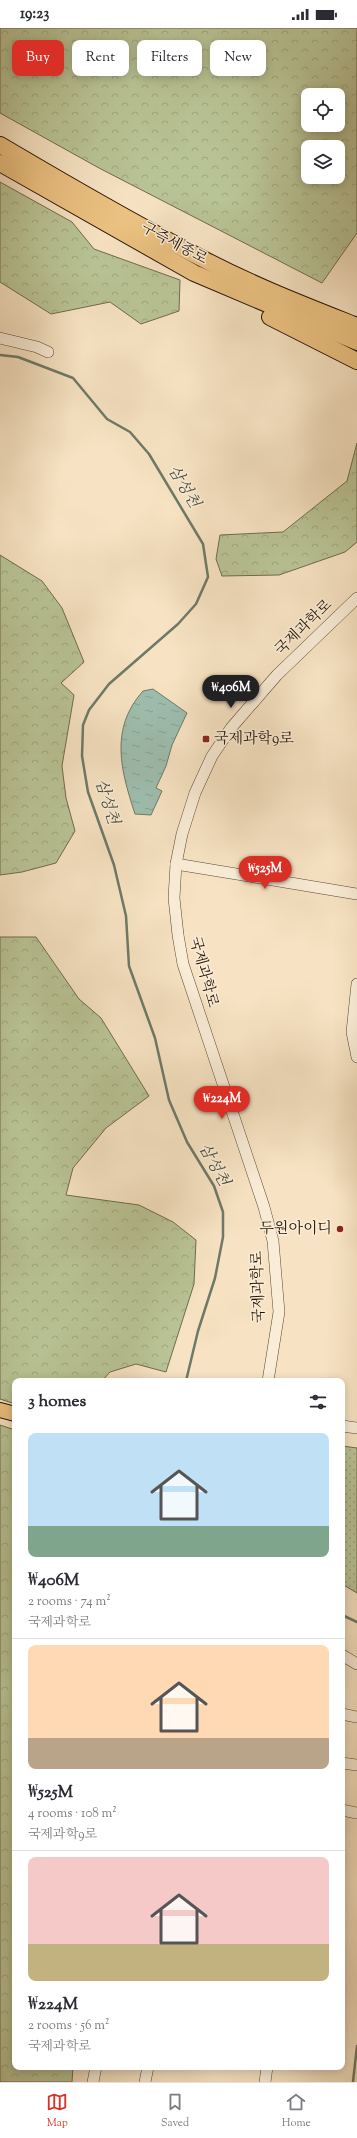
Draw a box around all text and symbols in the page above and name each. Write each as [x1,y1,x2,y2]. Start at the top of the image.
text: 19:23 [20,4,49,25]
chip: Buy [12,40,64,76]
chip: Rent [72,40,129,76]
chip: Filters [137,40,202,76]
chip: New [210,40,266,76]
map controls [301,88,345,184]
button: locate [301,88,345,132]
button: layers [301,140,345,184]
street label: 구즉세종로 [137,218,211,271]
water label: 삼성천 [161,461,206,514]
street label: 국제과학로 [271,595,338,661]
pin: ₩406M [203,675,259,709]
text: ₩406M [211,679,251,697]
place label: 국제과학9로 [214,729,294,750]
marker: 국제과학9로 [201,734,211,744]
water label: 삼성천 [88,776,124,829]
pin: ₩525M [237,856,293,890]
text: ₩525M [248,860,282,878]
street label: 국제과학로 [183,934,223,1010]
pin: ₩224M [194,1086,250,1120]
text: ₩224M [203,1090,241,1108]
water label: 삼성천 [192,1139,235,1192]
place label: 두원아이디 [260,1219,332,1240]
marker: 두원아이디 [335,1224,345,1234]
street label: 국제과학로 [247,1250,271,1324]
text: 3 homes [28,1390,86,1414]
icon: filters [307,1391,329,1413]
icon: home [143,1459,215,1531]
text: ₩406M [28,1569,80,1593]
text: 2 rooms · 74 m² [28,1593,111,1611]
text: 국제과학로 [28,1614,91,1632]
icon: home [143,1671,215,1743]
text: ₩525M [28,1781,73,1805]
text: 4 rooms · 108 m² [28,1805,117,1823]
text: 국제과학9로 [28,1826,97,1844]
icon: home [143,1883,215,1955]
text: ₩224M [28,1993,78,2017]
text: 2 rooms · 56 m² [28,2017,109,2035]
text: 국제과학로 [28,2038,91,2056]
tab: Map [46,2091,68,2131]
tab: Saved [161,2091,189,2131]
tab: Home [282,2091,311,2131]

